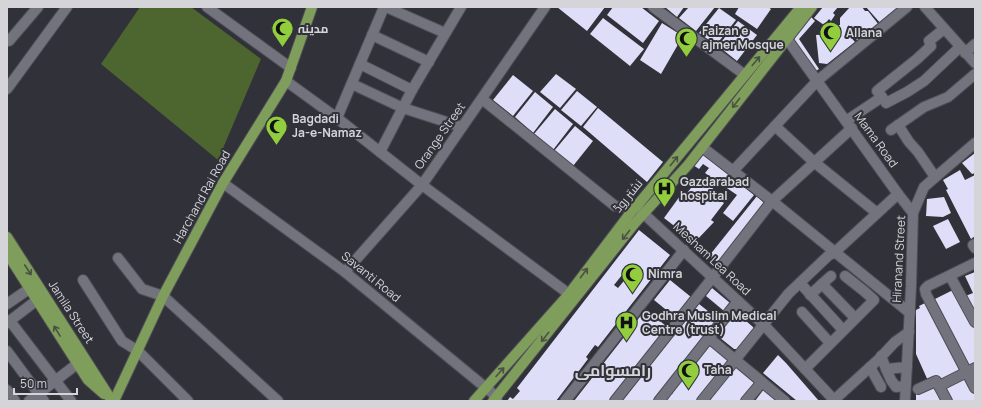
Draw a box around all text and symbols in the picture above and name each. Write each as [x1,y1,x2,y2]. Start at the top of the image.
mosque icon: مدینہ [270,16,296,49]
place label: مدینہ [298,20,328,37]
mosque icon: Allana [817,20,843,53]
place label: Faizan e ajmer Mosque [702,22,784,53]
place label: Allana [846,24,882,41]
mosque icon: Faizan e ajmer Mosque [673,25,699,58]
one-way arrow [752,55,761,66]
one-way arrow [732,98,741,109]
street label: Orange Street [410,99,469,173]
street label: Mama Road [851,109,902,171]
place label: Bagdadi Ja-e-Namaz [292,110,362,141]
mosque icon: Bagdadi Ja-e-Namaz [263,113,289,146]
street label: Harchand Rai Road [169,147,234,246]
one-way arrow [669,156,678,166]
place label: Gazdarabad hospital [680,173,749,204]
street label: نشتر روڈ [609,175,646,216]
hospital icon: Gazdarabad hospital [651,176,677,209]
street label: Hiranand Street [888,215,909,303]
street label: Mesham Lea Road [670,218,755,299]
one-way arrow [621,230,630,241]
street label: Savanti Road [338,247,405,306]
mosque icon: Nimra [619,261,645,294]
one-way arrow [24,264,32,275]
place label: Nimra [648,265,682,282]
one-way arrow [580,268,589,279]
street label: Jamila Street [45,277,98,347]
place label: Godhra Muslim Medical Centre (trust) [642,307,777,338]
hospital icon: Godhra Muslim Medical Centre (trust) [613,310,639,343]
one-way arrow [52,325,60,337]
one-way arrow [540,331,549,342]
mosque icon: Taha [675,357,701,390]
district label: رامسوامی [575,359,651,381]
place label: Taha [704,361,732,378]
one-way arrow [495,367,504,377]
scale bar [14,370,77,396]
text: 50 m [20,375,47,392]

